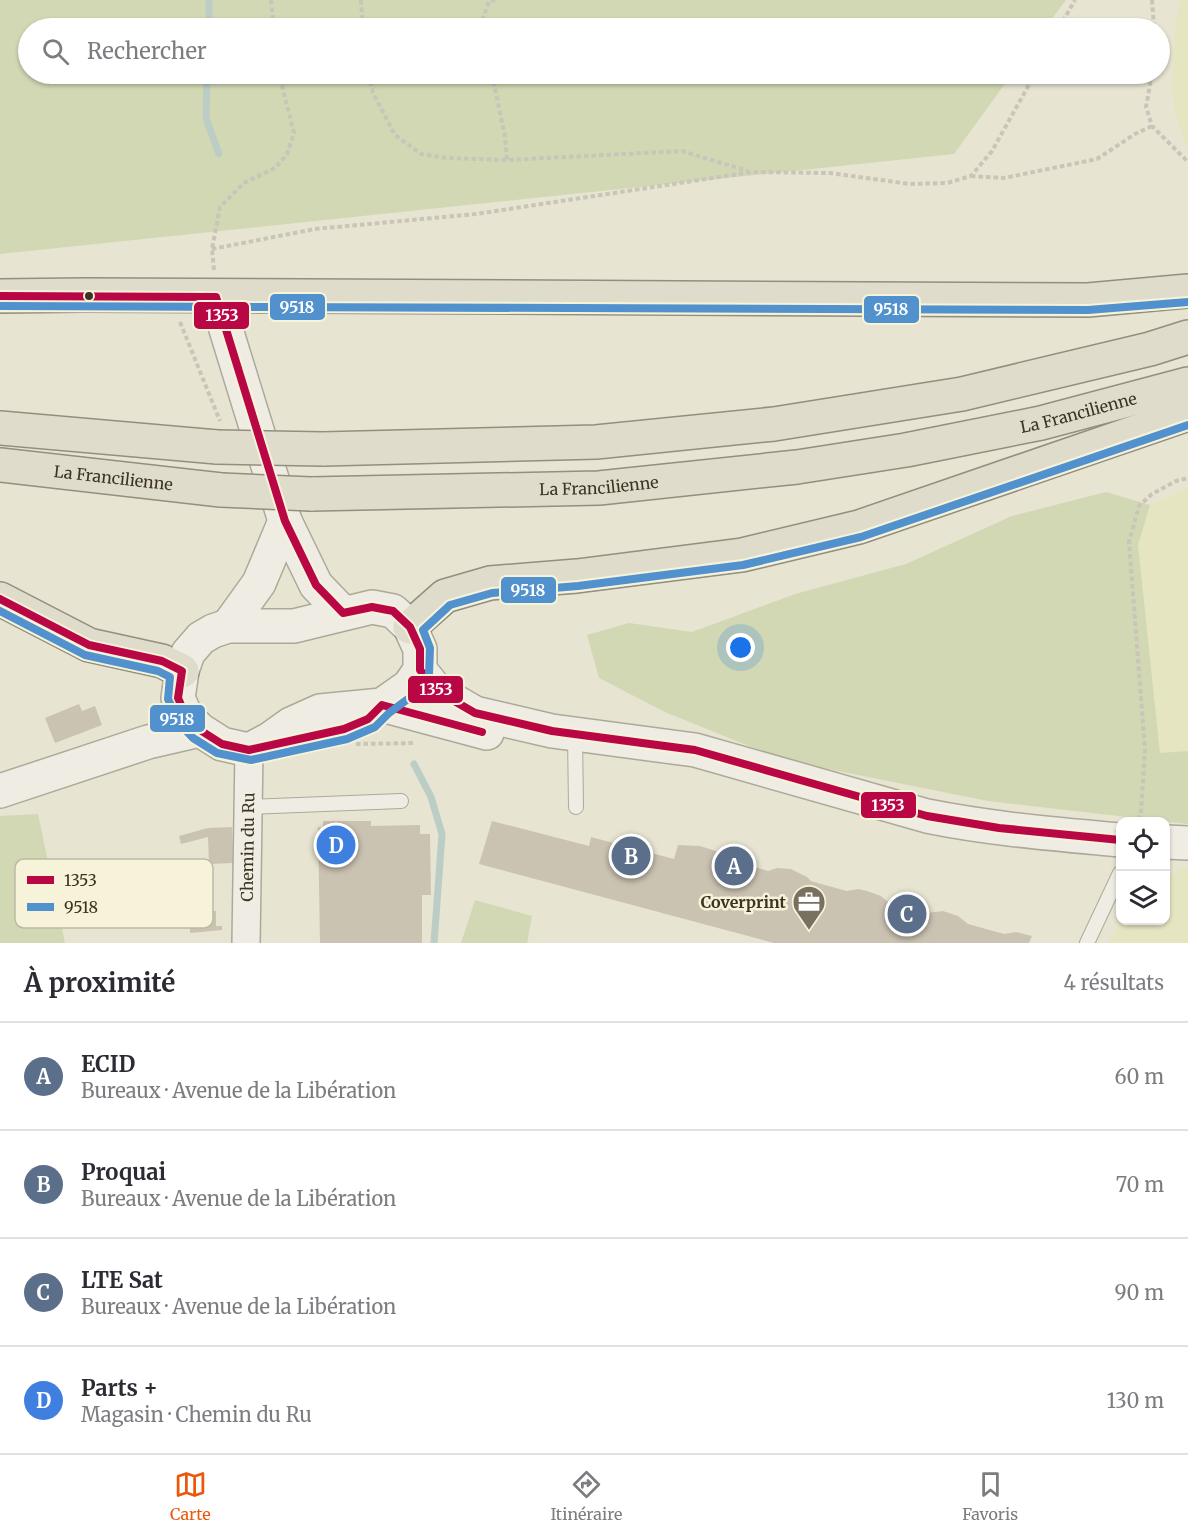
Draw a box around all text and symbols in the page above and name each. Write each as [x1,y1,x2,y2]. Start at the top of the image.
search box [18,18,1170,84]
icon: search [39,35,72,68]
text: Rechercher [87,37,207,65]
unlabelled marker [83,290,95,302]
line badge: 9518 [269,293,326,321]
line badge: 9518 [863,295,920,324]
text: 9518 [279,297,315,317]
text: 9518 [873,299,909,319]
line badge: 1353 [193,301,250,330]
text: 1353 [205,305,239,325]
street label: La Francilienne [1018,388,1139,437]
street label: La Francilienne [53,461,174,494]
street label: La Francilienne [539,472,659,499]
line badge: 9518 [500,576,557,604]
text: 9518 [510,580,546,600]
your location [726,633,755,662]
line badge: 1353 [407,675,464,704]
text: 1353 [419,679,453,699]
line badge: 9518 [149,704,206,733]
text: 9518 [159,709,195,729]
line badge: 1353 [860,791,917,819]
street label: Chemin du Ru [237,792,258,902]
text: 1353 [871,795,905,815]
map controls [1116,817,1170,925]
button: locate [1116,817,1170,871]
pin: D [316,822,356,868]
pin: B [612,834,650,878]
pin: A [714,844,754,888]
legend [15,859,213,928]
text: 1353 [64,870,97,890]
button: layers [1116,871,1170,925]
office icon: Coverprint [791,884,827,931]
place label: Coverprint [701,892,787,912]
pin: C [888,892,926,936]
text: 9518 [64,897,98,917]
text: À proximité [24,966,175,999]
text: 4 résultats [1063,970,1164,995]
text: ECID [81,1050,135,1078]
text: A [36,1064,51,1089]
text: 60 m [1114,1064,1164,1089]
text: Bureaux · Avenue de la Libération [81,1078,396,1103]
text: Proquai [81,1158,166,1186]
text: B [37,1172,50,1197]
text: 70 m [1116,1172,1164,1197]
text: Bureaux · Avenue de la Libération [81,1186,396,1211]
text: LTE Sat [81,1266,163,1294]
text: C [37,1280,50,1305]
text: 90 m [1114,1280,1164,1305]
text: Bureaux · Avenue de la Libération [81,1294,396,1319]
text: Parts + [81,1374,158,1402]
text: D [36,1388,51,1413]
text: 130 m [1107,1388,1164,1413]
text: Magasin · Chemin du Ru [81,1402,312,1427]
tab: Carte [170,1468,211,1524]
tab: Itinéraire [550,1468,622,1524]
tab: Favoris [962,1468,1018,1524]

